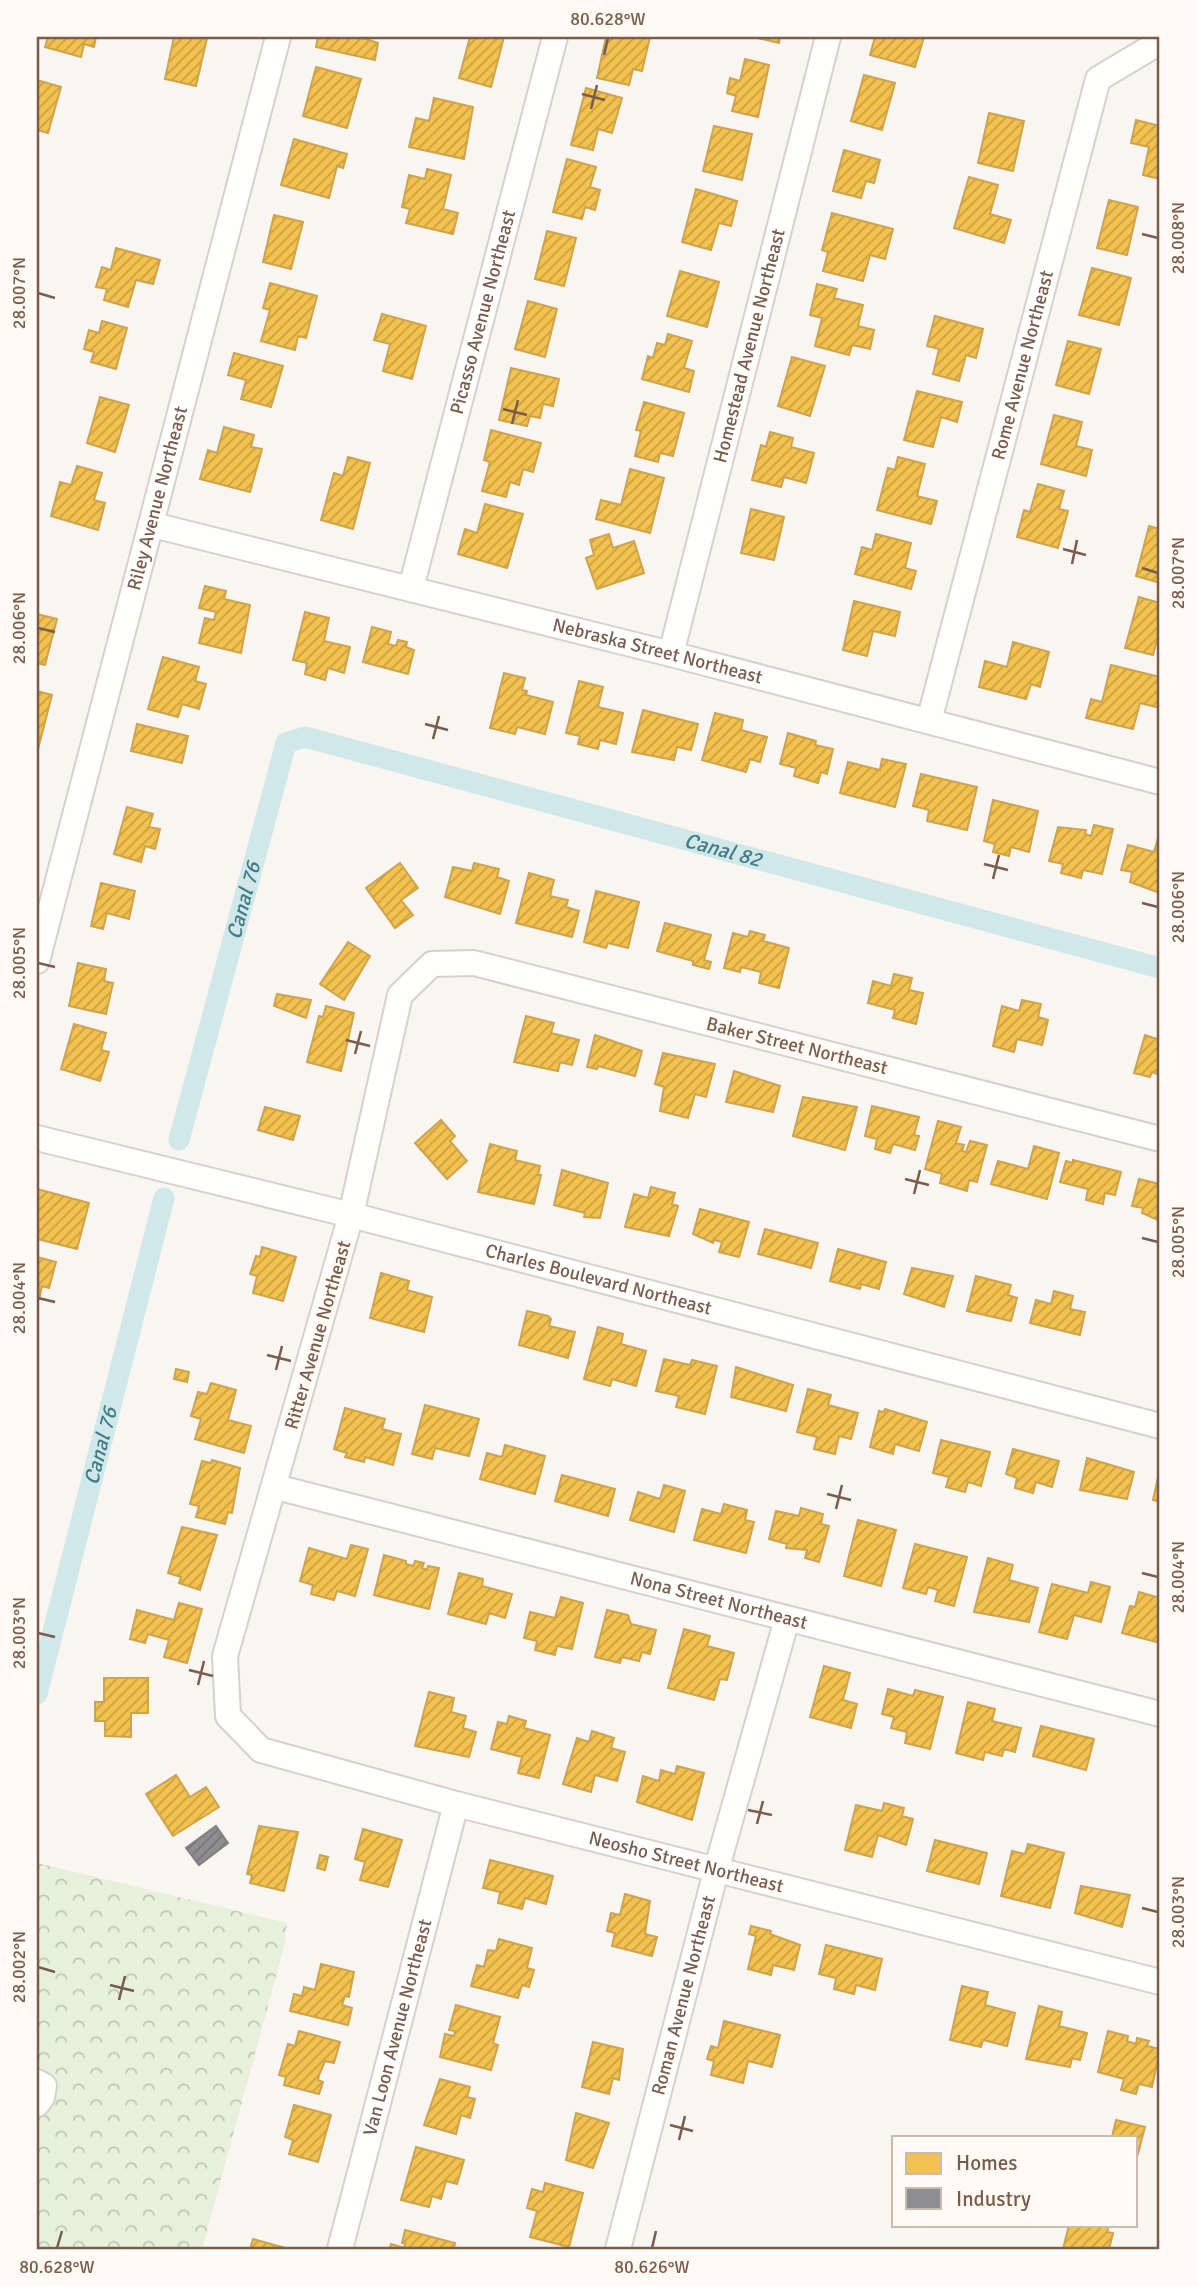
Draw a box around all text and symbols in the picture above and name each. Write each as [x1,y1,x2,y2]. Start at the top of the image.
text: 80.628°W [570,8,646,30]
text: 28.008°N [1167,202,1189,274]
street label: Picasso Avenue Northeast [445,207,521,417]
street label: Homestead Avenue Northeast [708,226,791,465]
text: 28.007°N [8,257,30,329]
street label: Rome Avenue Northeast [986,267,1059,462]
street label: Riley Avenue Northeast [122,403,193,593]
text: 28.007°N [1167,537,1189,609]
text: 28.006°N [8,592,30,664]
street label: Nebraska Street Northeast [550,613,765,690]
water label: Canal 82 [681,827,766,873]
water label: Canal 76 [221,858,267,942]
text: 28.006°N [1167,871,1189,943]
text: 28.005°N [8,927,30,999]
street label: Baker Street Northeast [704,1012,890,1080]
text: 28.005°N [1167,1206,1189,1278]
street label: Ritter Avenue Northeast [280,1238,357,1432]
street label: Charles Boulevard Northeast [483,1239,715,1321]
text: 28.004°N [8,1262,30,1334]
water label: Canal 76 [78,1403,123,1487]
text: 28.004°N [1167,1541,1189,1613]
street label: Nona Street Northeast [627,1566,810,1635]
text: 28.003°N [8,1597,30,1669]
street label: Neosho Street Northeast [586,1826,786,1898]
text: 28.003°N [1167,1876,1189,1948]
street label: Roman Avenue Northeast [646,1893,721,2098]
street label: Van Loon Avenue Northeast [358,1916,438,2138]
text: 28.002°N [8,1931,30,2003]
legend [892,2136,1138,2226]
text: Homes [956,2150,1018,2176]
text: Industry [956,2186,1031,2212]
text: 80.628°W [19,2256,95,2278]
text: 80.626°W [614,2256,690,2278]

